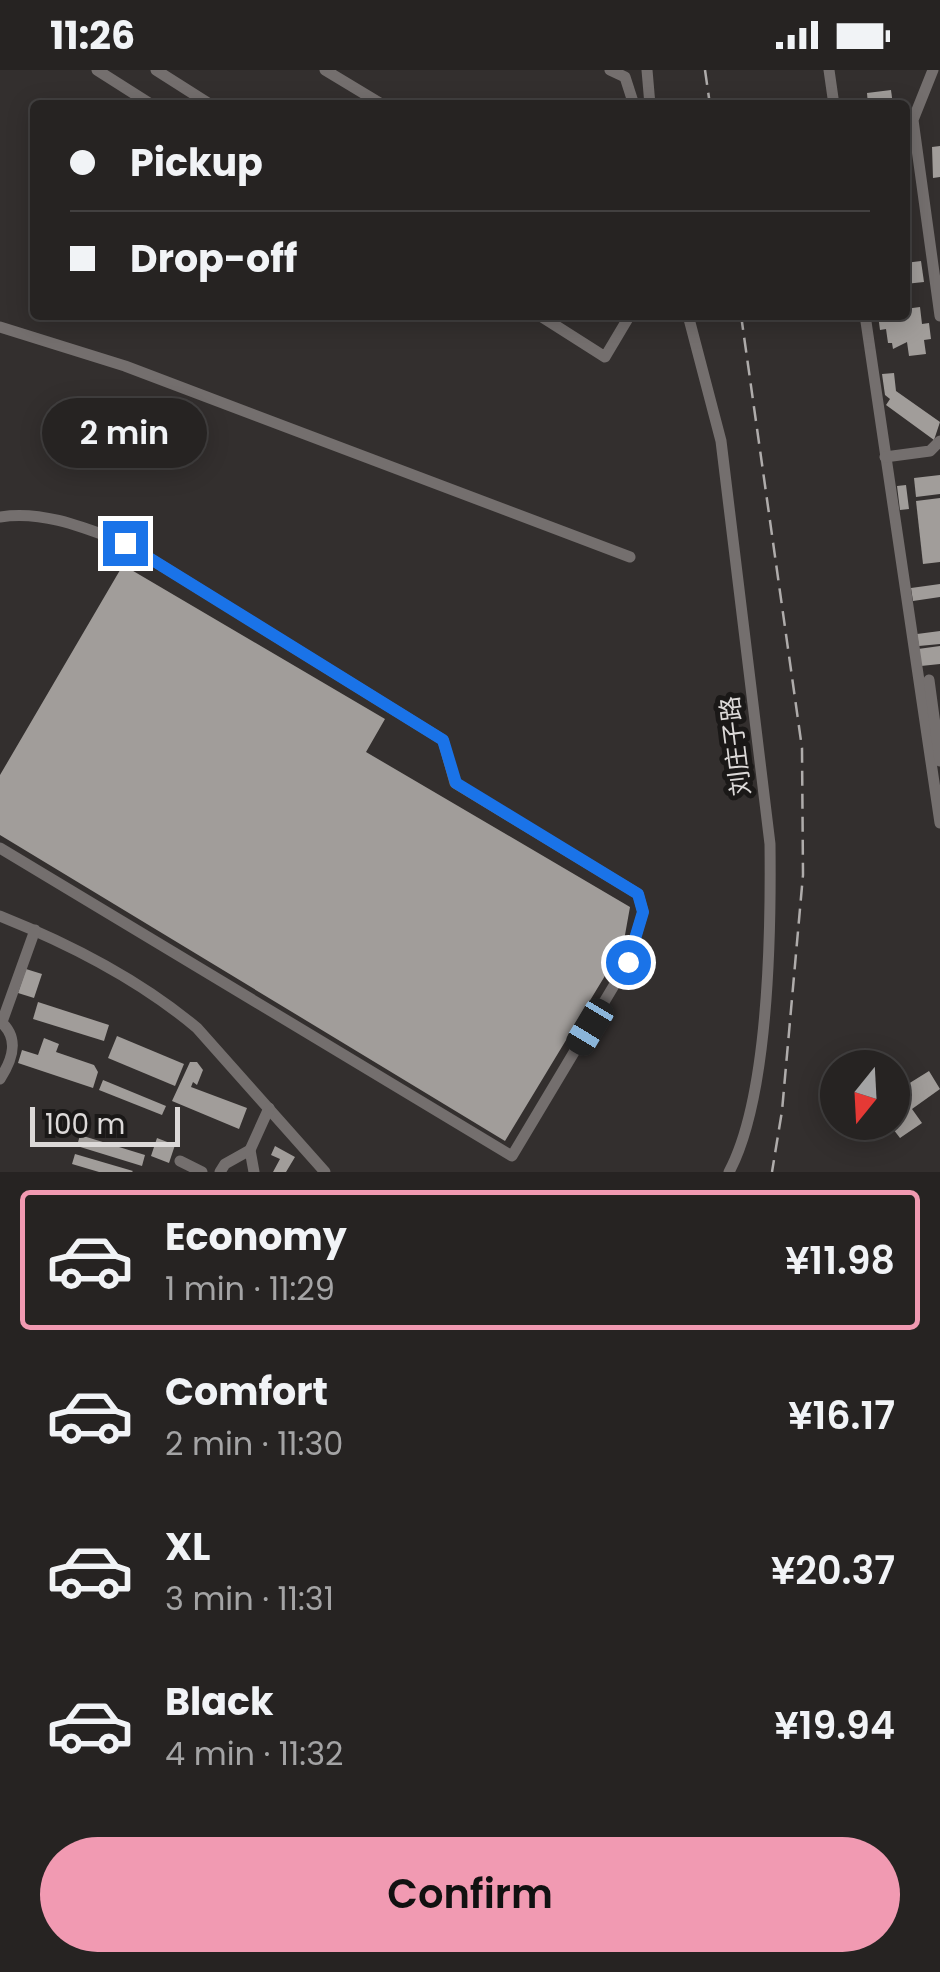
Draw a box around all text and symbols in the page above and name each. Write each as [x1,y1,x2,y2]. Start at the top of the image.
text: 11:26 [50,9,135,62]
text: Pickup [130,136,263,189]
text: Drop-off [130,232,298,285]
callout: 2 min [42,398,208,468]
text: 2 min [80,410,169,455]
route end [103,521,148,566]
street label: 刘庄子路 [712,694,759,798]
route start [606,940,651,985]
car [562,994,618,1060]
north arrow [820,1050,910,1140]
map controls [820,1050,910,1140]
scale bar [30,1102,180,1146]
text: 100 m [45,1105,125,1144]
text: Economy [165,1210,347,1263]
icon: car [45,1215,135,1305]
text: ¥11.98 [785,1234,895,1287]
text: 1 min · 11:29 [165,1266,335,1311]
text: Comfort [165,1365,328,1418]
icon: car [45,1370,135,1460]
text: ¥16.17 [788,1389,895,1442]
text: 2 min · 11:30 [165,1421,343,1466]
text: XL [165,1520,210,1573]
icon: car [45,1525,135,1615]
text: ¥20.37 [771,1544,895,1597]
text: 3 min · 11:31 [165,1576,334,1621]
text: Black [165,1675,274,1728]
icon: car [45,1680,135,1770]
text: ¥19.94 [775,1699,895,1752]
text: 4 min · 11:32 [165,1731,343,1776]
button: Confirm [40,1837,900,1952]

